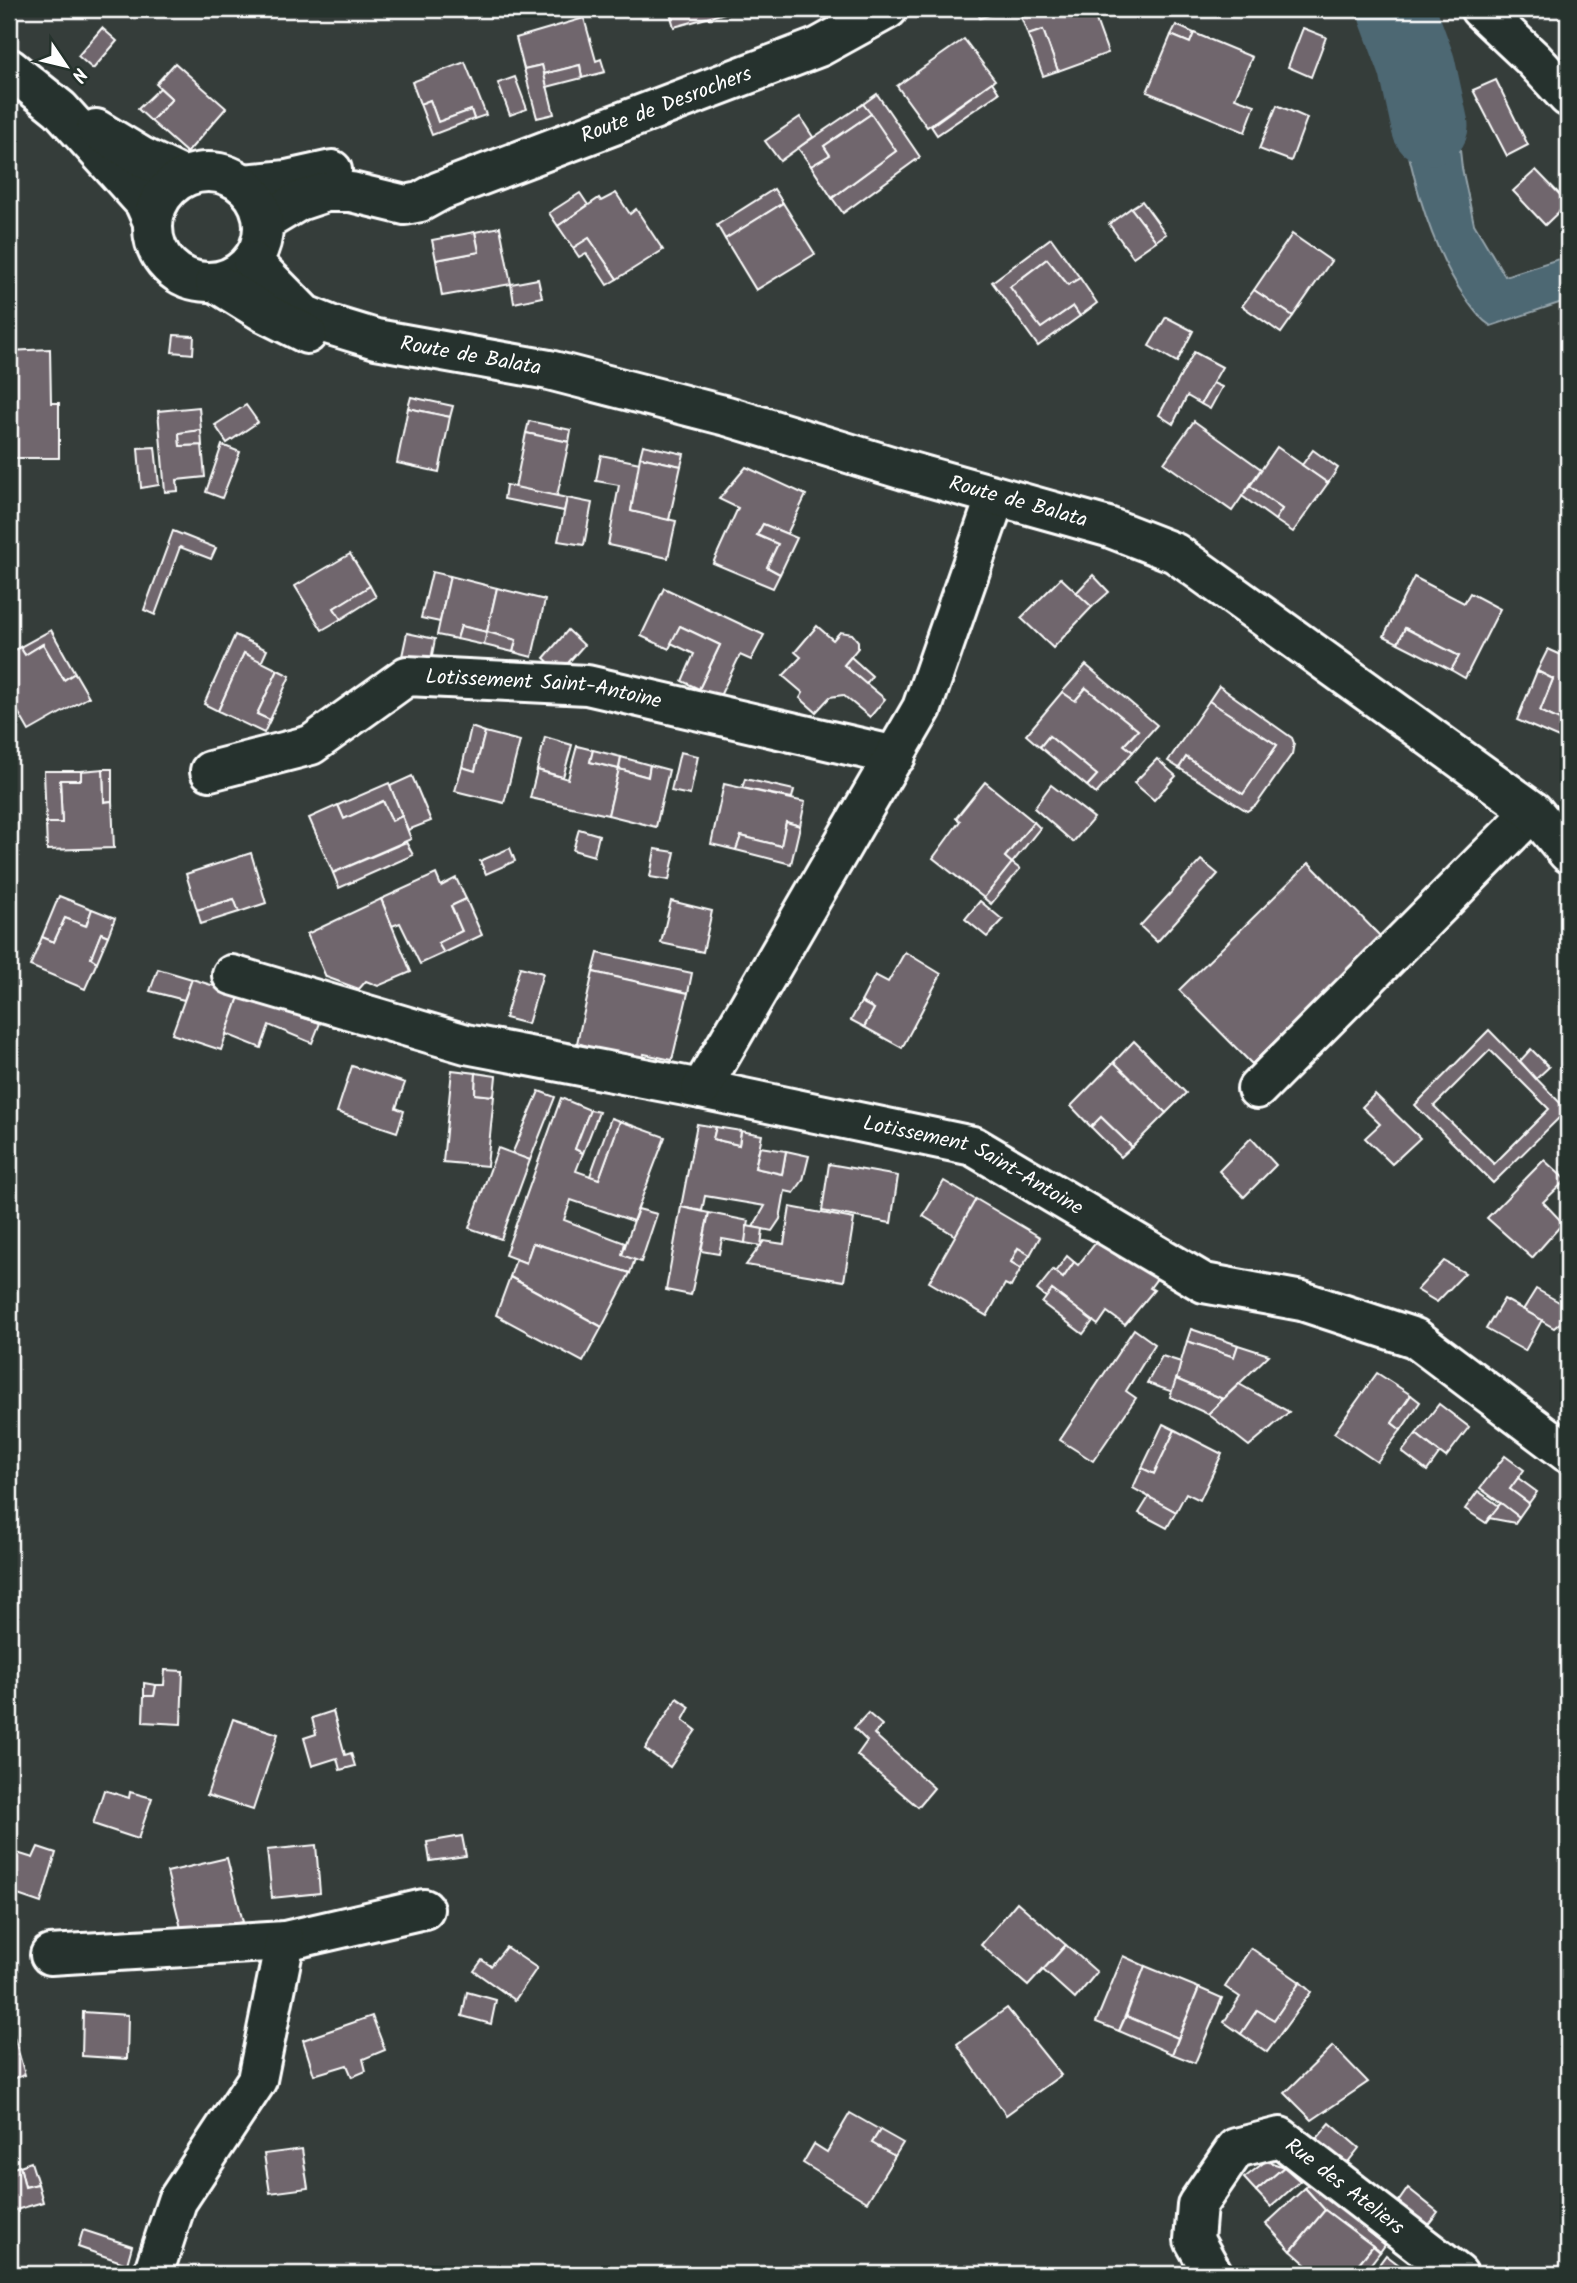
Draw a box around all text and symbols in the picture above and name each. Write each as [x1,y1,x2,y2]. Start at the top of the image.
north arrow [32,32,102,102]
street label: Route de Desrochers [576,58,757,153]
text: N [63,61,94,88]
street label: Route de Balata [398,327,544,385]
street label: Route de Balata [945,467,1091,537]
street label: Lotissement Saint-Antoine [425,660,665,718]
street label: Lotissement Saint-Antoine [860,1107,1090,1225]
street label: Rue des Ateliers [1278,2130,1412,2244]

